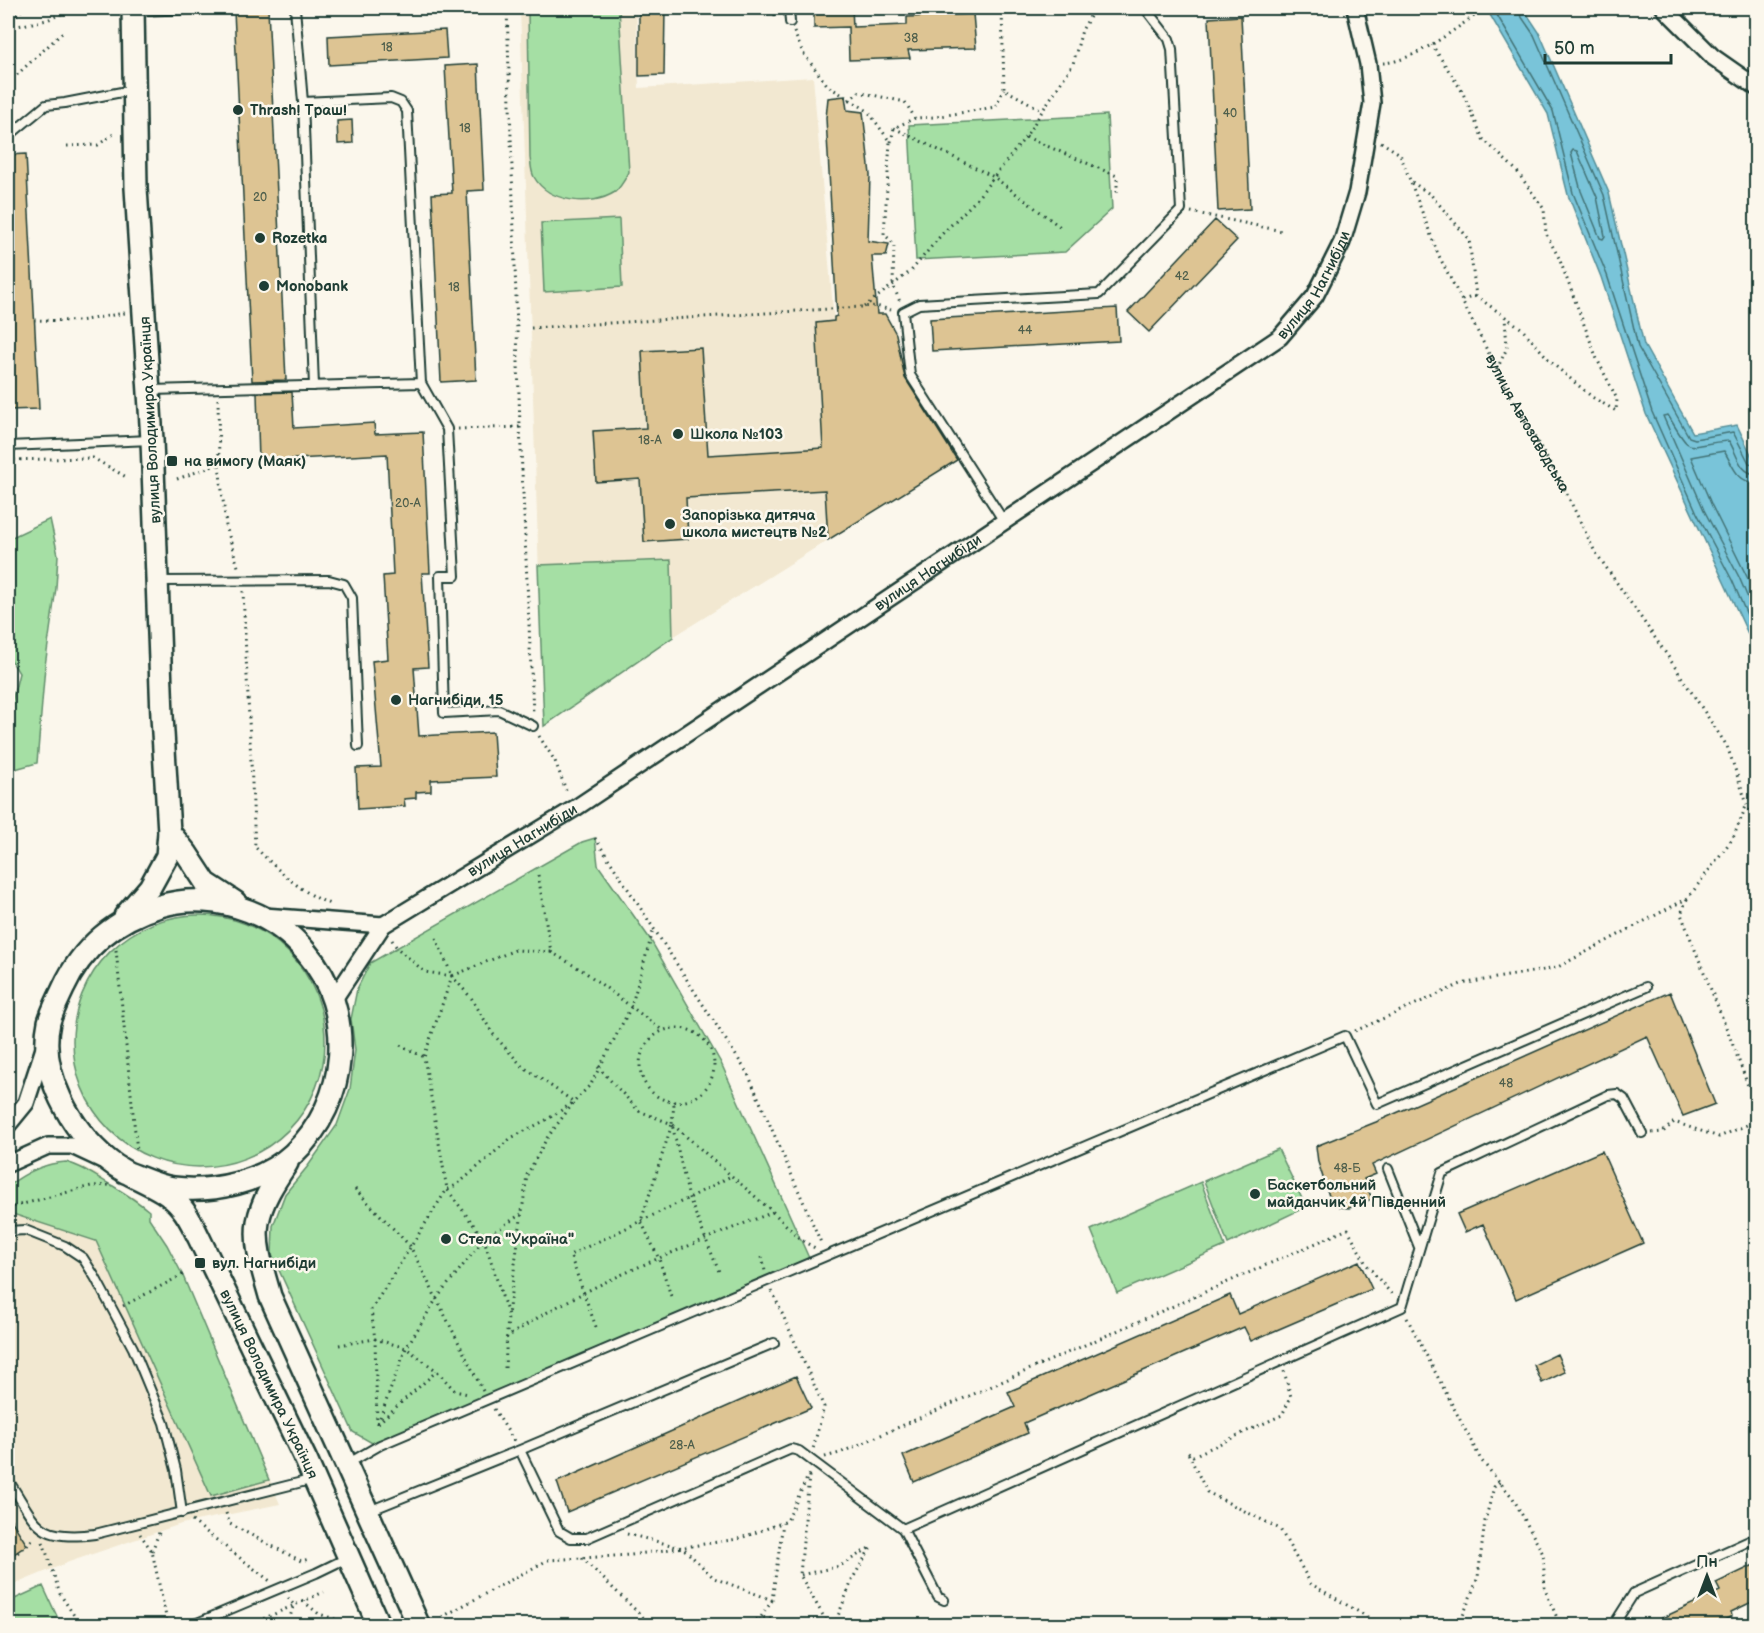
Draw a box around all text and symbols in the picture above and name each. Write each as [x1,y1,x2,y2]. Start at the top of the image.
scale bar [1545,27,1671,65]
house number: 38 [904,31,918,46]
text: 50 m [1554,38,1595,59]
house number: 18 [381,40,393,55]
place label: Thrash! Траш! [250,101,347,120]
marker: Thrash! Траш! [231,103,245,117]
house number: 40 [1223,106,1237,121]
house number: 18 [459,121,471,136]
house number: 20 [253,190,267,205]
place label: Rozetka [272,229,327,248]
street label: вулиця Нагнибіди [1273,229,1355,344]
marker: Rozetka [253,231,267,245]
house number: 42 [1175,269,1189,284]
place label: Monobank [276,277,348,296]
marker: Monobank [257,279,271,293]
house number: 18 [448,280,460,295]
street label: вулиця Володимира Українця [136,316,165,524]
house number: 44 [1018,323,1033,338]
street label: вулиця Автозаводська [1481,351,1574,496]
place label: Школа №103 [690,425,783,444]
marker: Школа №103 [671,427,685,441]
house number: 18-А [638,433,662,448]
place label: на вимогу (Маяк) [184,452,306,471]
marker: на вимогу (Маяк) [165,454,179,468]
house number: 20-А [395,496,422,511]
place label: Запорізька дитяча школа мистецтв №2 [682,506,827,542]
marker: Запорізька дитяча школа мистецтв №2 [663,517,677,531]
street label: вулиця Нагнибіди [871,530,986,615]
place label: Нагнибіди, 15 [408,691,504,710]
marker: Нагнибіди, 15 [389,693,403,707]
street label: вулиця Нагнибіди [464,800,581,881]
house number: 48 [1499,1076,1513,1091]
house number: 48-Б [1333,1161,1361,1176]
place label: Баскетбольний майданчик 4й Південний [1267,1176,1446,1212]
marker: Баскетбольний майданчик 4й Південний [1248,1187,1262,1201]
place label: Стела "Україна" [458,1230,574,1249]
marker: Стела "Україна" [439,1232,453,1246]
place label: вул. Нагнибіди [212,1254,316,1273]
marker: вул. Нагнибіди [193,1256,207,1270]
street label: вулиця Володимира Українця [215,1287,322,1482]
house number: 28-А [669,1438,696,1453]
north arrow [1677,1546,1737,1606]
text: Пн [1696,1553,1718,1572]

